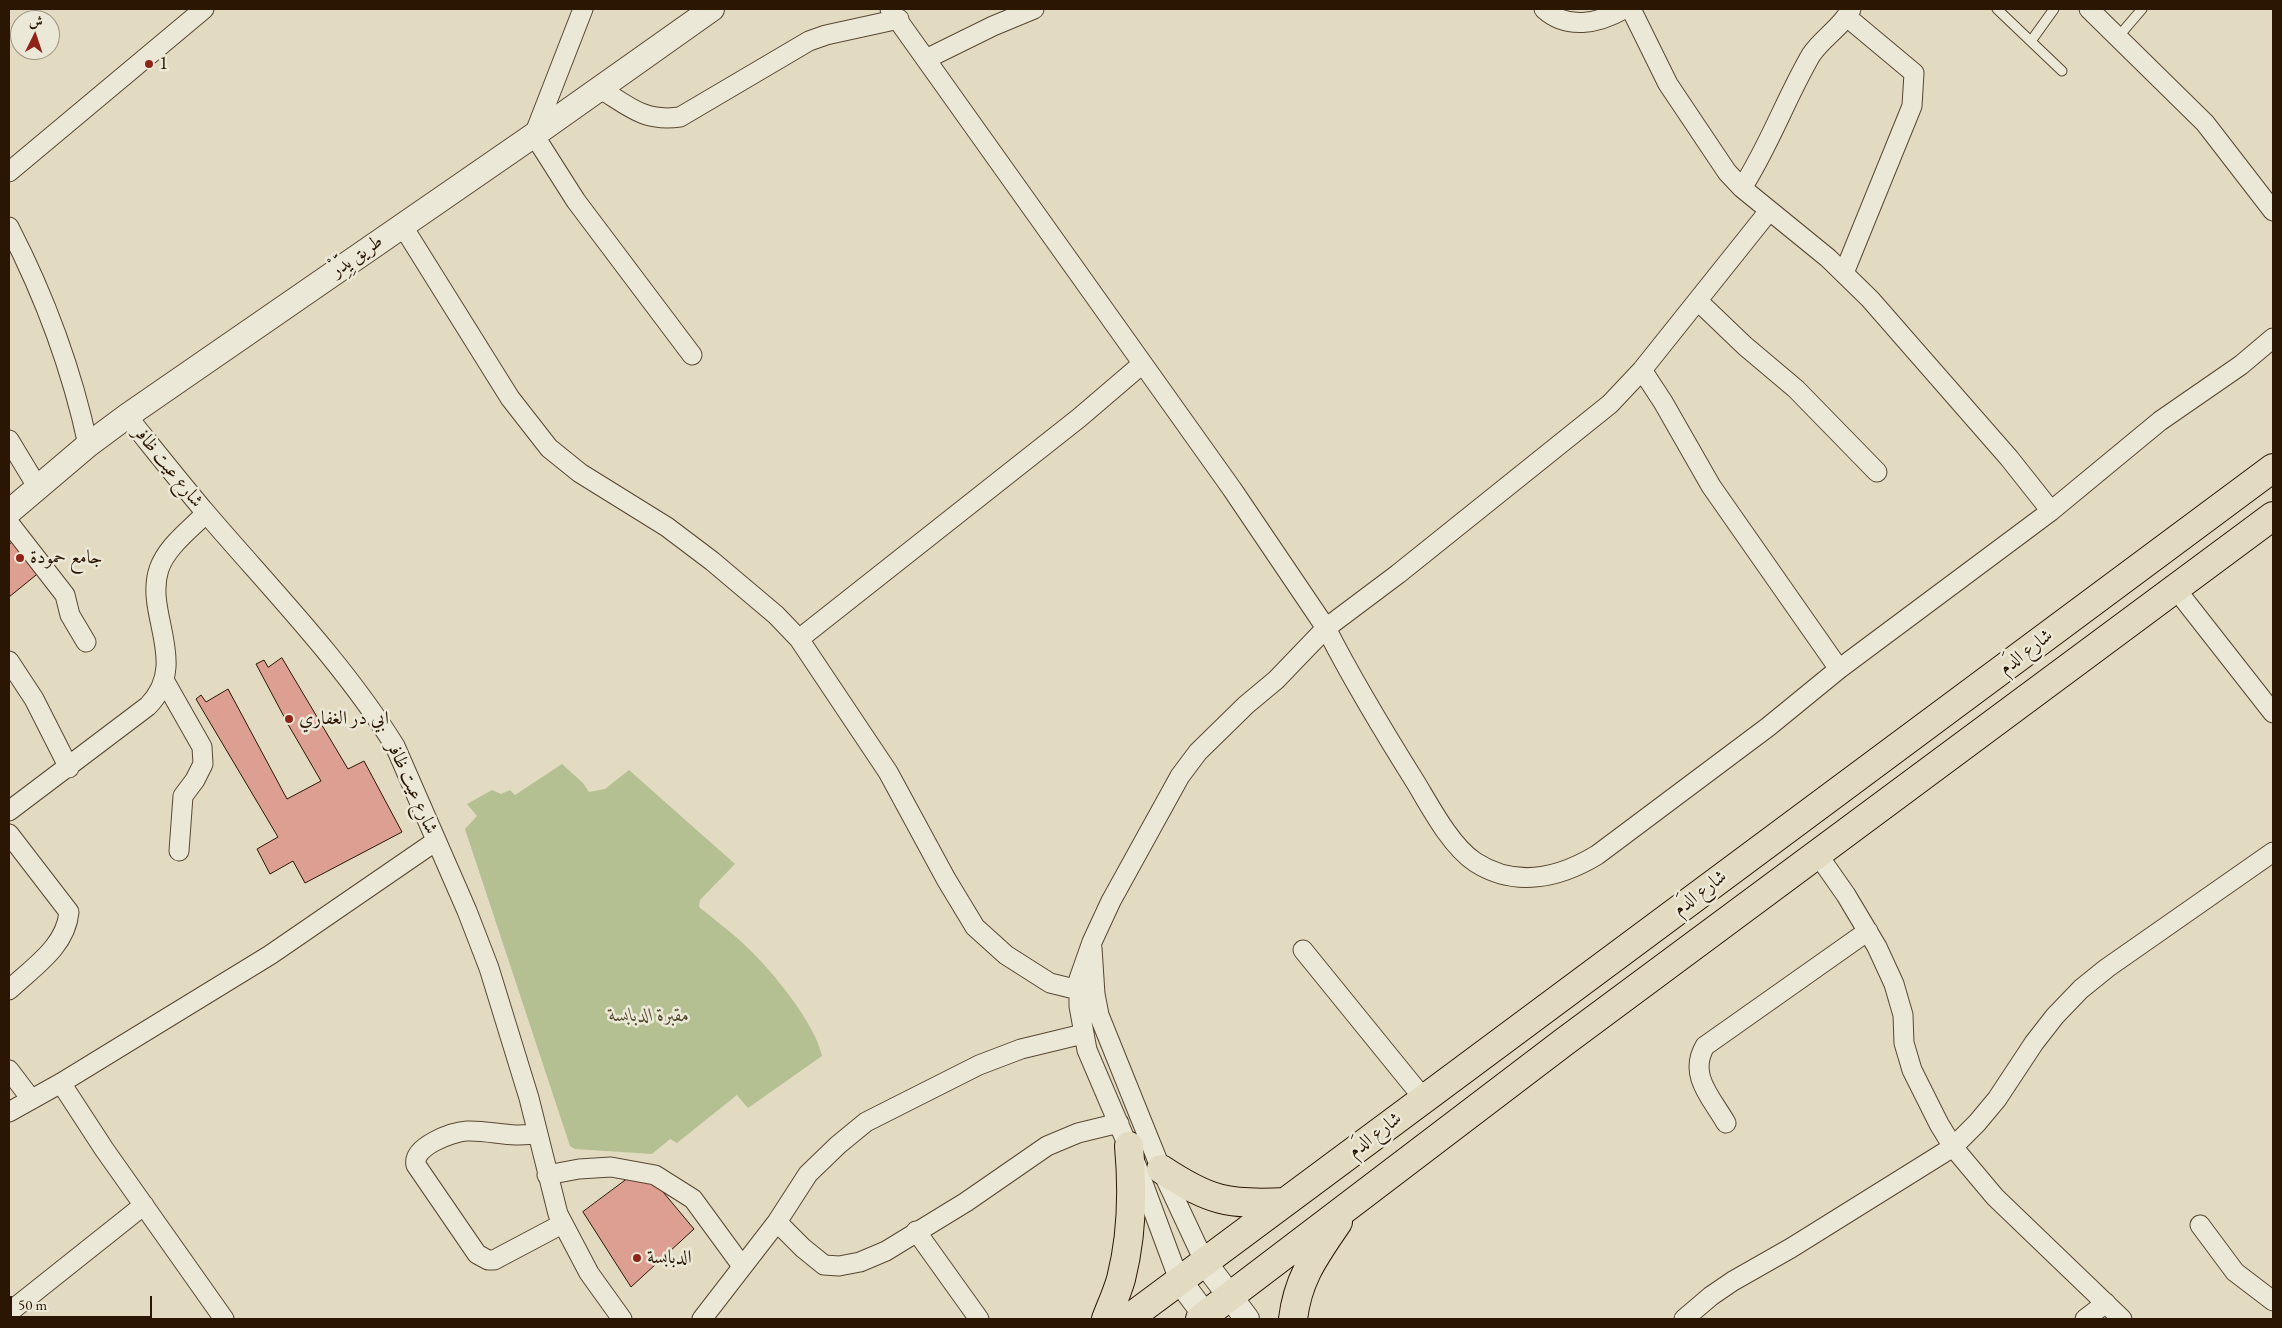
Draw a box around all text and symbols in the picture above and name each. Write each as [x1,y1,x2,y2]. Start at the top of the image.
north arrow [10,10,60,60]
text: ش [28,12,44,30]
place label: 1 [159,53,168,75]
marker: 1 [143,58,155,70]
street label: طريق يِدِّرْ [327,230,387,282]
street label: شارع عيت ظافر [128,422,208,512]
place label: جامع حمودة [30,547,102,569]
marker: جامع حمودة [14,552,26,564]
street label: شارع الدَم [1995,624,2057,680]
place label: ابي در الغفاري [299,708,389,730]
marker: ابي در الغفاري [283,713,295,725]
street label: شارع عيت ظافر [382,738,442,838]
street label: شارع الدَم [1669,865,1731,921]
park label: مقبرة الدبابسة [609,1005,689,1027]
street label: شارع الدَم [1344,1107,1406,1163]
place label: الدبابسة [647,1247,692,1269]
marker: الدبابسة [631,1252,643,1264]
scale bar [12,1286,155,1318]
text: 50 m [18,1295,47,1314]

